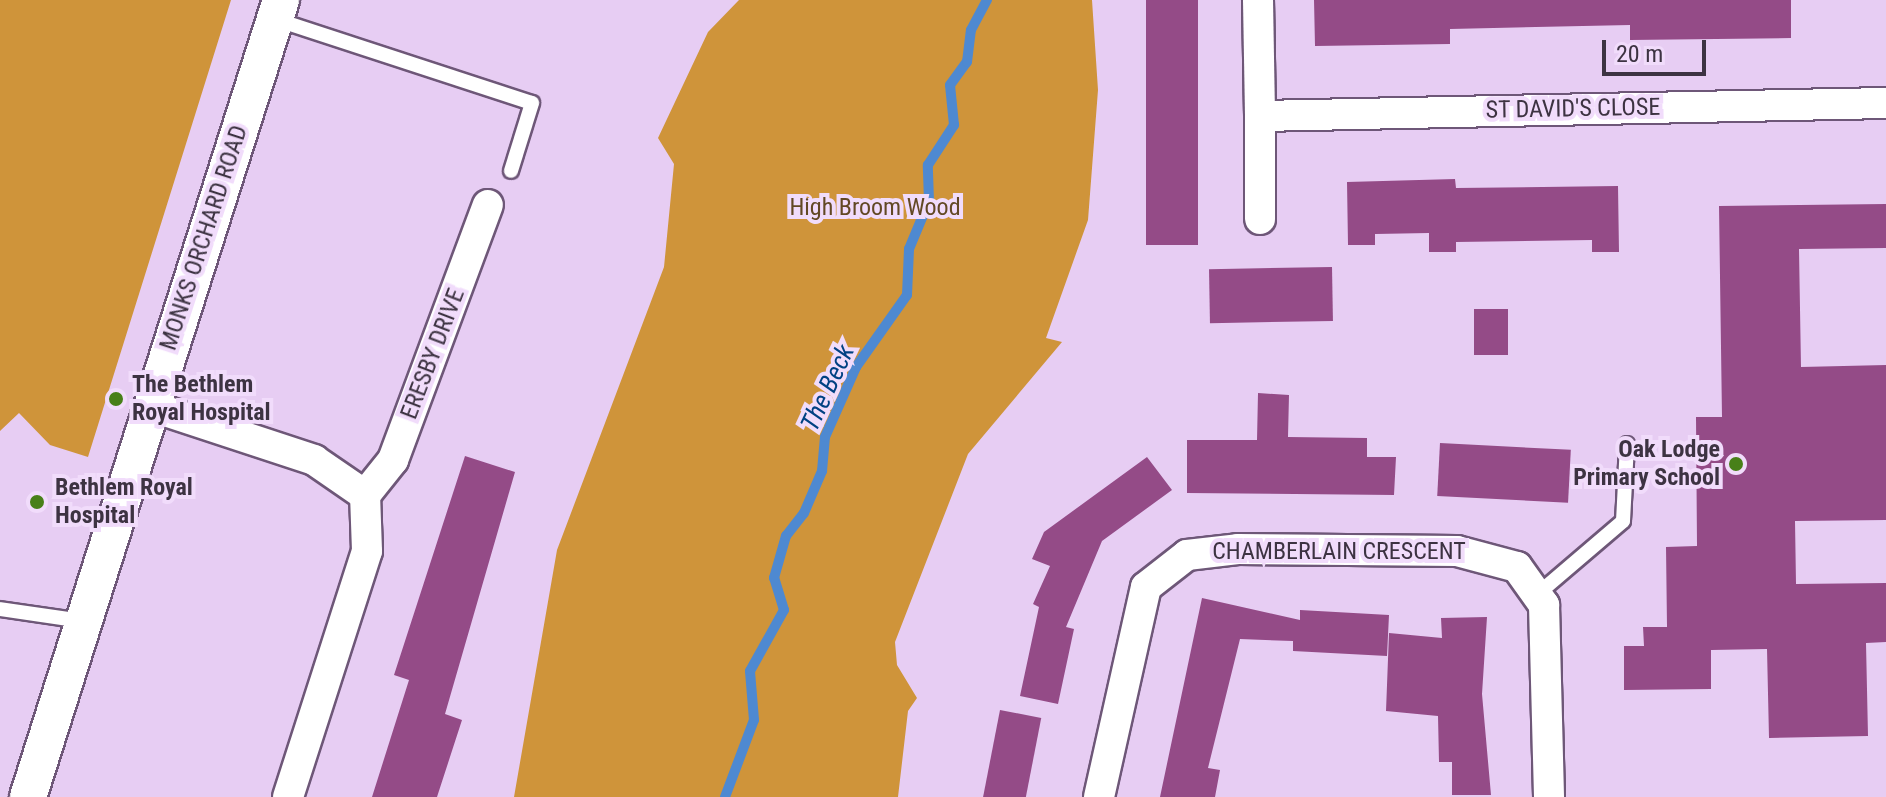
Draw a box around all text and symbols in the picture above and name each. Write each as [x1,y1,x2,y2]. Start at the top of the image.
scale bar [1606,24,1710,74]
text: 20 m [1616,40,1663,68]
street label: ST DAVID'S CLOSE [1485,93,1661,125]
street label: MONKS ORCHARD ROAD [154,122,254,354]
park label: High Broom Wood [789,194,961,222]
street label: ERESBY DRIVE [395,285,471,423]
water label: The Beck [794,340,862,436]
place label: The Bethlem Royal Hospital [132,371,271,427]
marker: The Bethlem Royal Hospital [107,390,125,408]
place label: Oak Lodge Primary School [1573,436,1720,492]
marker: Oak Lodge Primary School [1727,455,1745,473]
place label: Bethlem Royal Hospital [55,474,193,530]
marker: Bethlem Royal Hospital [26,491,48,513]
street label: CHAMBERLAIN CRESCENT [1212,538,1466,566]

